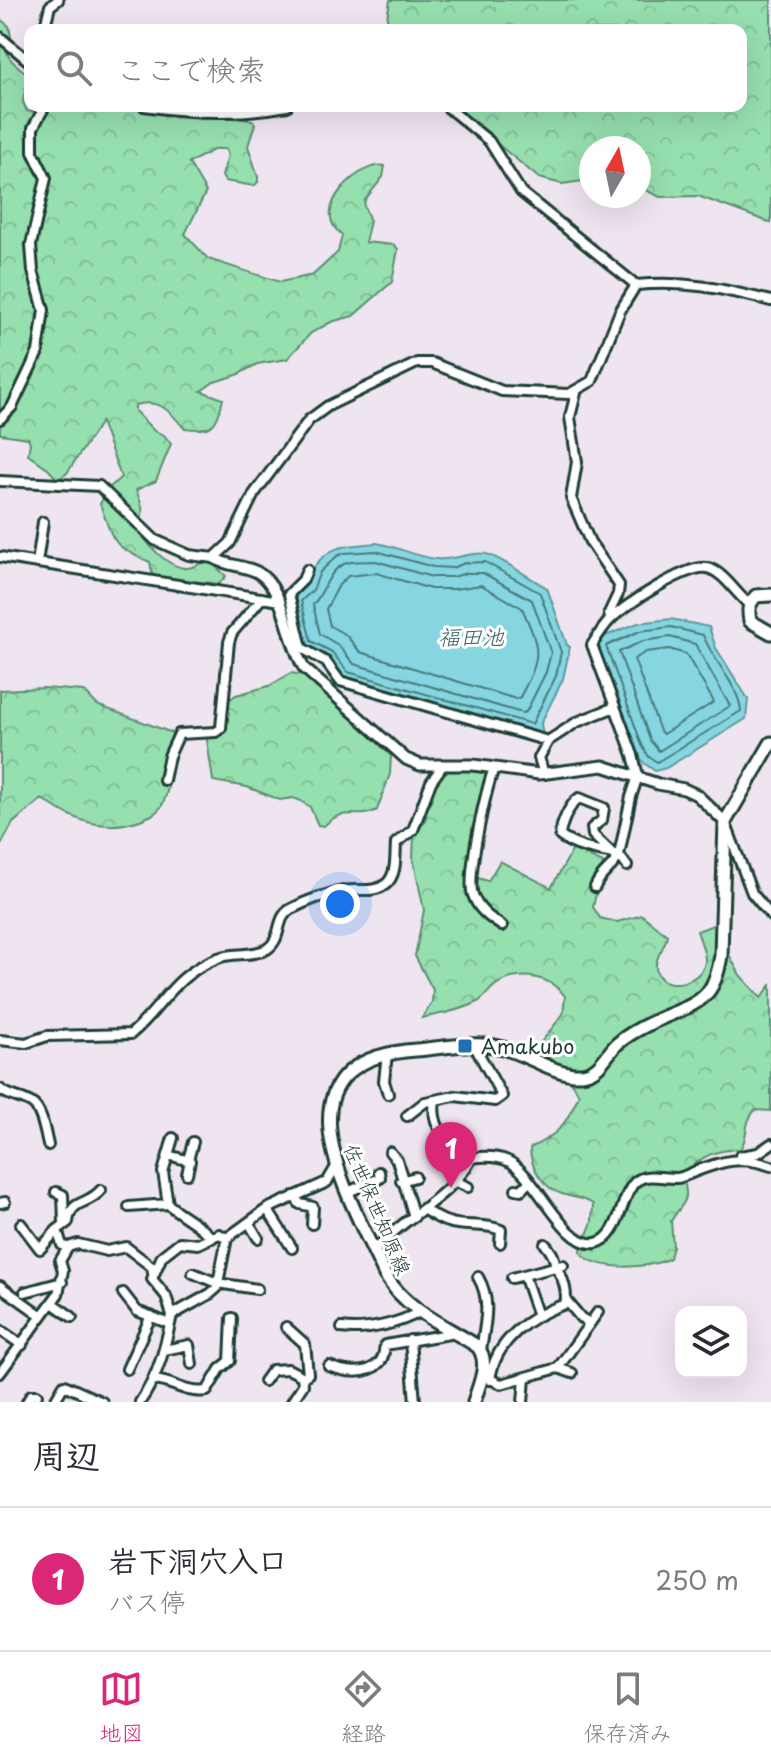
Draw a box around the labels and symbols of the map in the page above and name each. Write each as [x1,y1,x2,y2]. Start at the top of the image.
north arrow [579,136,651,208]
water label: 福田池 [438,619,505,652]
your location [320,884,360,924]
place label: Amakubo [481,1031,574,1061]
marker: Amakubo [456,1037,474,1055]
pin: 1 [425,1122,477,1188]
street label: 佐世保世知原線 [337,1139,419,1279]

